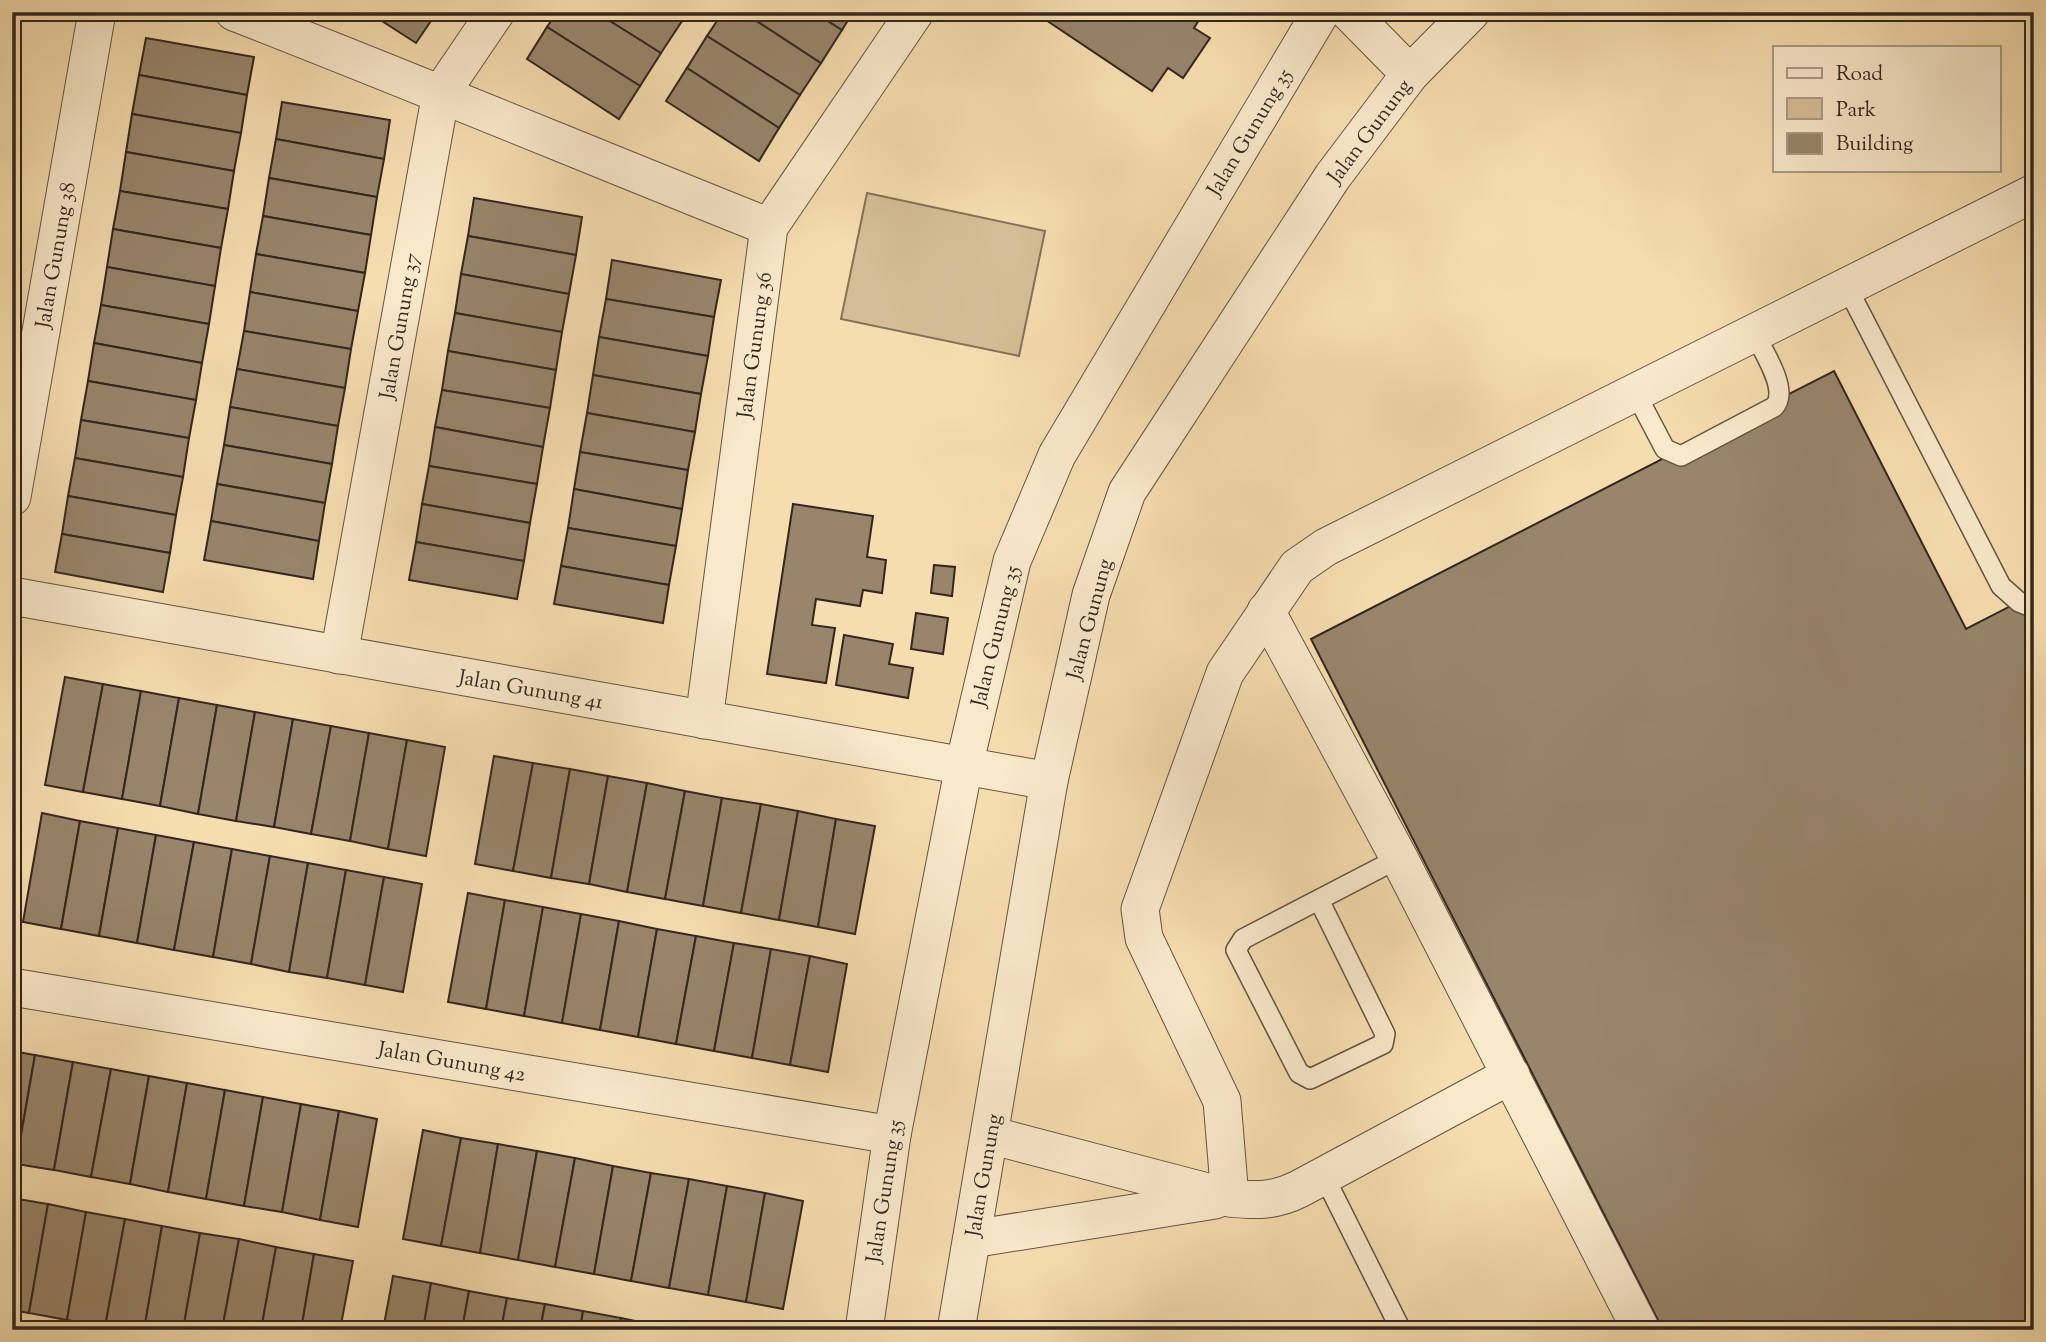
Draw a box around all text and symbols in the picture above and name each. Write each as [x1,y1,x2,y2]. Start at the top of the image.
legend [1773,46,2000,172]
text: Road [1836,60,1883,90]
street label: Jalan Gunung 35 [1200,63,1301,203]
street label: Jalan Gunung [1321,74,1420,192]
text: Park [1836,96,1877,126]
text: Building [1836,130,1913,160]
street label: Jalan Gunung 38 [29,180,85,332]
street label: Jalan Gunung 37 [373,251,429,403]
street label: Jalan Gunung 36 [731,270,781,421]
street label: Jalan Gunung [1060,556,1121,684]
street label: Jalan Gunung 35 [965,563,1029,711]
street label: Jalan Gunung 41 [455,663,605,718]
street label: Jalan Gunung 42 [375,1035,528,1091]
street label: Jalan Gunung [959,1112,1011,1240]
street label: Jalan Gunung 35 [860,1118,912,1266]

